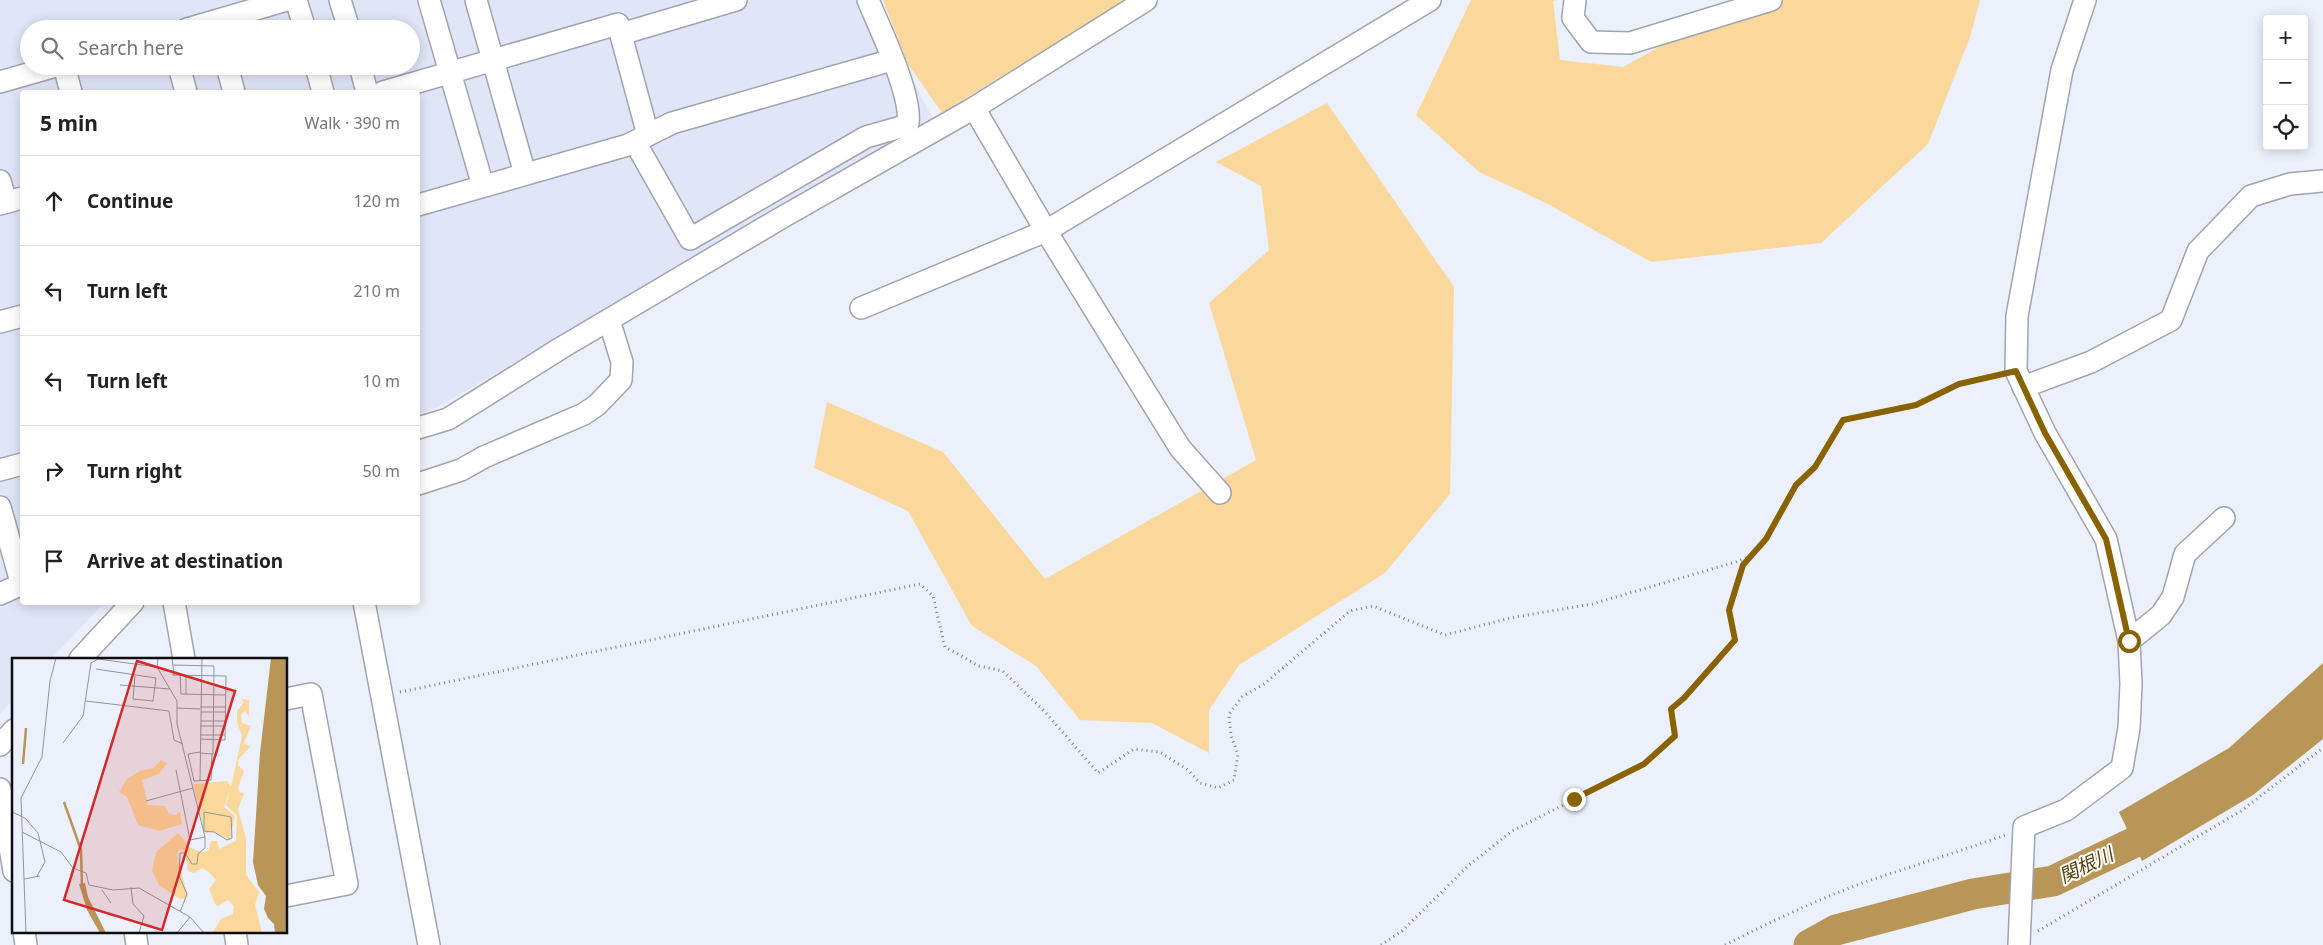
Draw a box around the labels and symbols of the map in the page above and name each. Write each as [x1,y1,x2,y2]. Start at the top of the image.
route start [2118,630,2141,653]
inset map [12,658,288,932]
route end [1563,788,1586,811]
water label: 関根川 [2055,840,2119,889]

